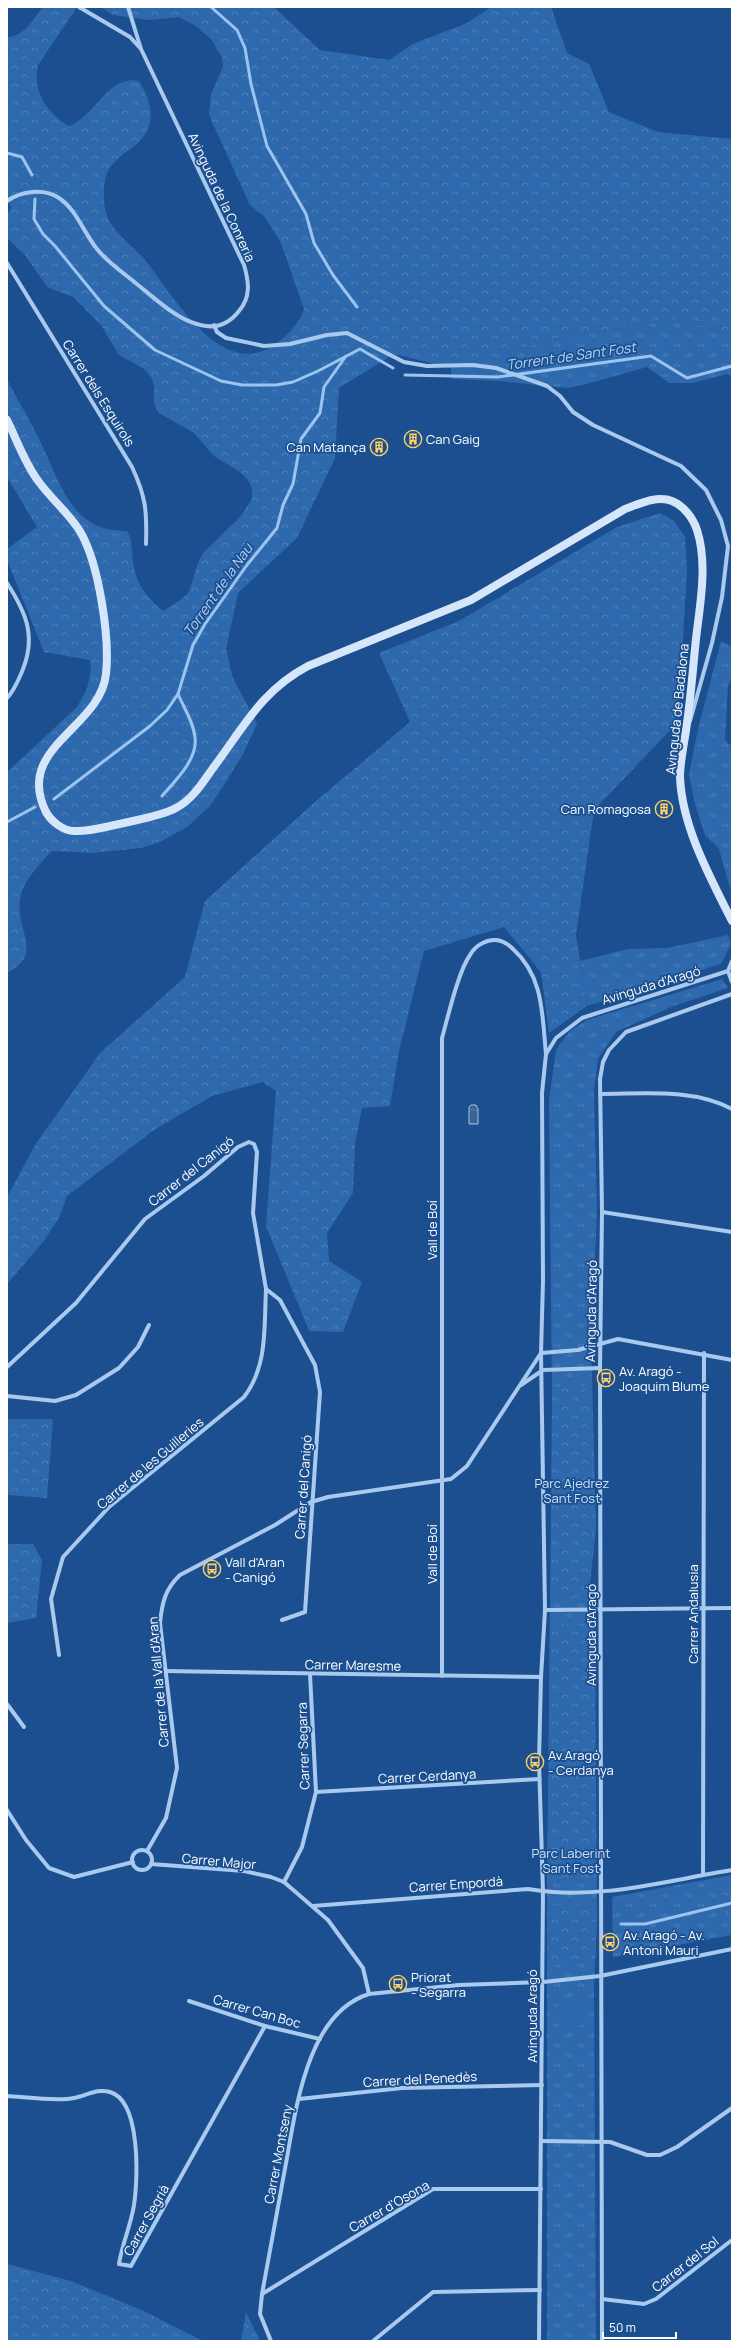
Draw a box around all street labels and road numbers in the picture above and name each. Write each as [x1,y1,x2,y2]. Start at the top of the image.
street label: Avinguda de la Conreria [184,129,260,265]
street label: Carrer dels Esquirols [59,336,139,450]
street label: Avinguda de Badalona [661,643,693,775]
street label: Avinguda d'Aragó [599,961,703,1009]
street label: Carrer del Canigó [144,1132,238,1210]
street label: Vall de Boí [423,1200,441,1260]
street label: Avinguda d'Aragó [581,1259,601,1362]
street label: Carrer de les Guilleries [93,1413,207,1513]
street label: Carrer del Canigó [290,1434,316,1540]
street label: Vall de Boí [423,1524,441,1584]
street label: Carrer Andalusia [684,1564,702,1664]
street label: Avinguda d'Aragó [582,1584,600,1686]
street label: Carrer de la Vall d'Aran [143,1616,173,1748]
street label: Carrer Maresme [305,1655,402,1675]
street label: Carrer Segarra [292,1702,314,1790]
street label: Carrer Cerdanya [377,1764,477,1788]
street label: Carrer Major [181,1849,257,1873]
street label: Carrer Empordà [409,1872,503,1896]
street label: Avinguda Aragó [523,1969,541,2063]
street label: Carrer Can Boc [211,1990,303,2032]
street label: Carrer del Penedès [363,2067,478,2091]
street label: Carrer Montseny [260,2103,296,2205]
street label: Carrer d'Osona [346,2176,432,2236]
street label: Carrer Segrià [119,2181,173,2259]
street label: Carrer del Sol [648,2232,722,2296]

